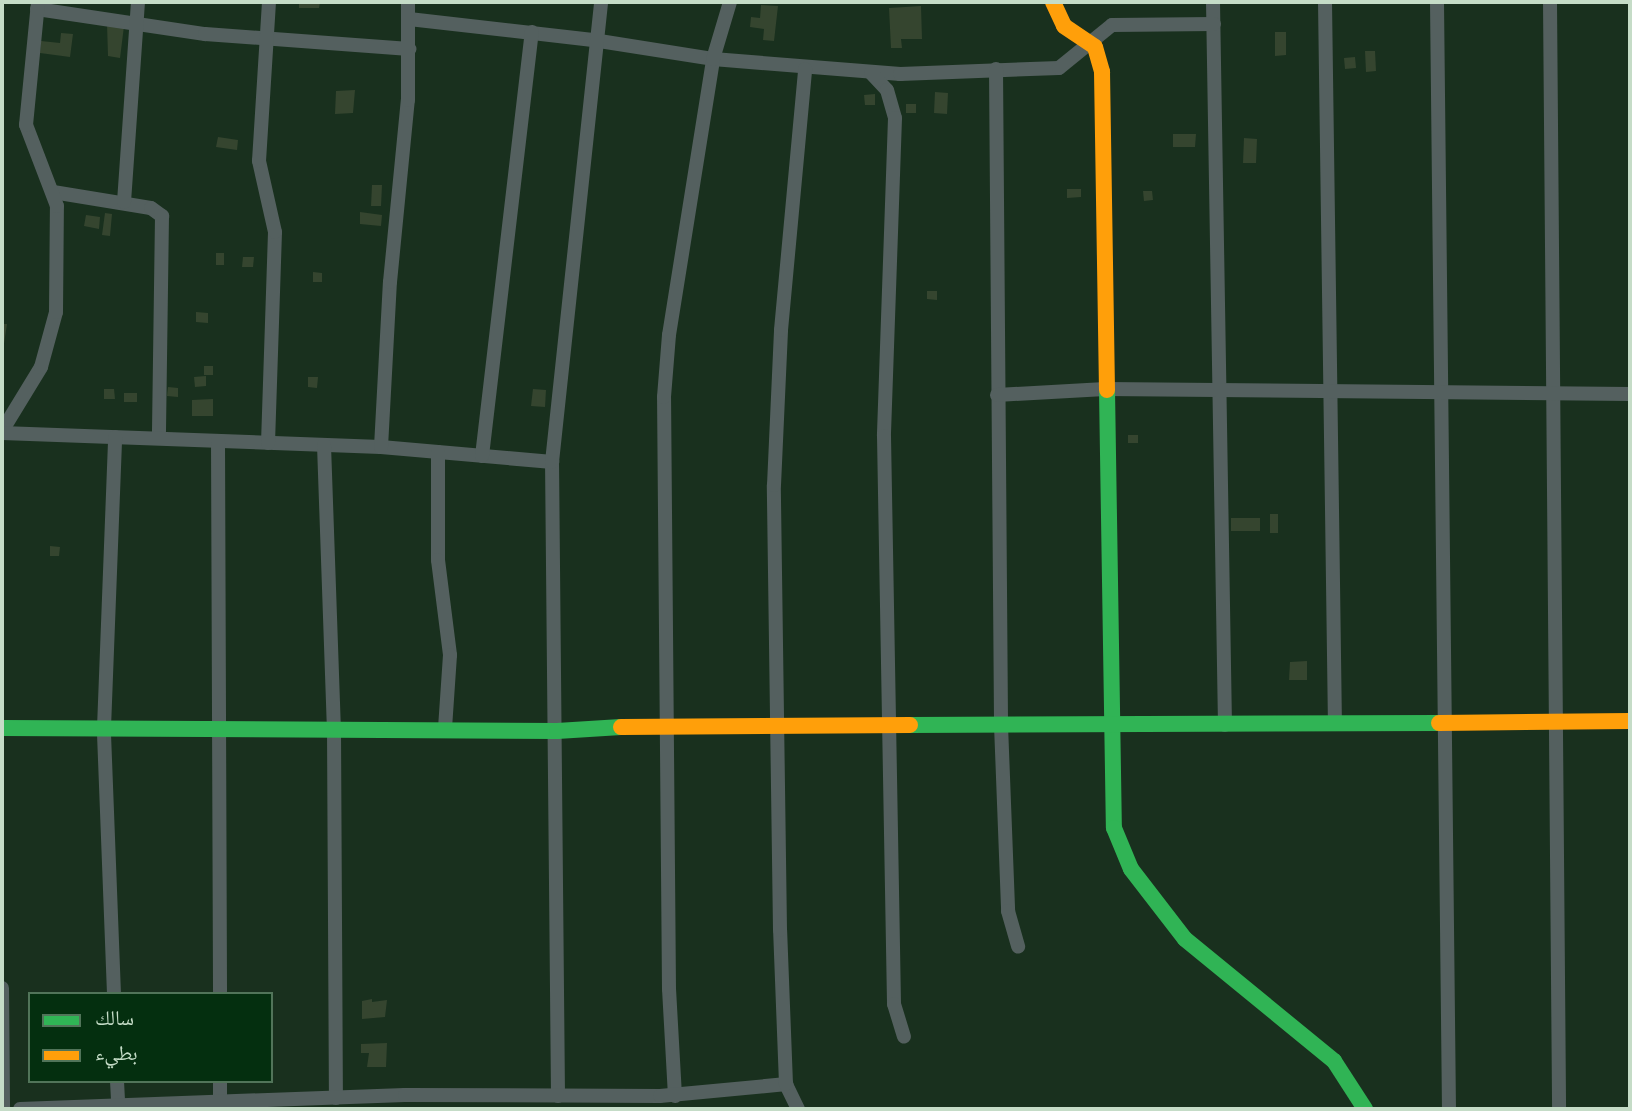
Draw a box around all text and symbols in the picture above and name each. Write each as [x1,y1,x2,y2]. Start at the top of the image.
legend [28,992,273,1083]
text: سالك [95,1004,134,1030]
text: بطيء [95,1039,138,1065]

